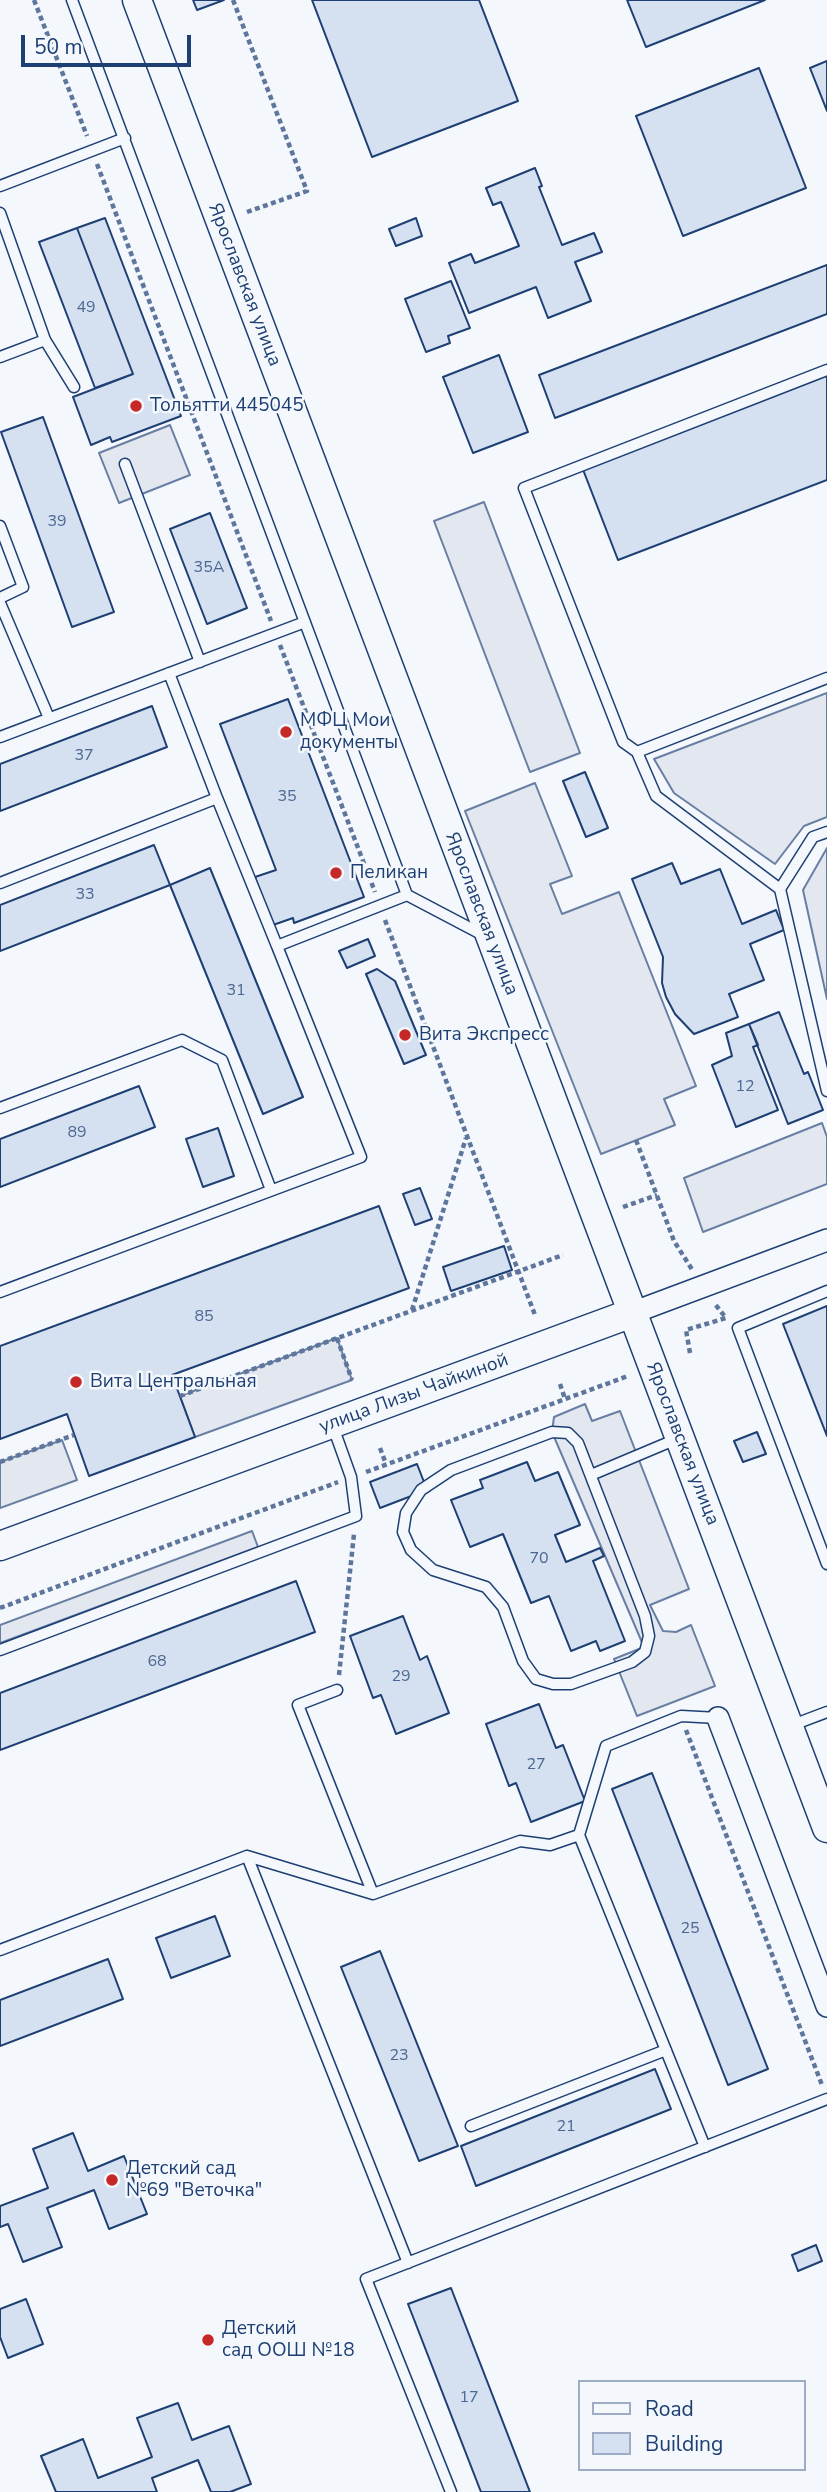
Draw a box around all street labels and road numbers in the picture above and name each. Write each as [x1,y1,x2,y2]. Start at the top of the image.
street label: Ярославская улица [202,200,286,370]
street label: Ярославская улица [439,829,523,999]
street label: улица Лизы Чайкиной [316,1349,512,1439]
street label: Ярославская улица [640,1359,724,1529]

